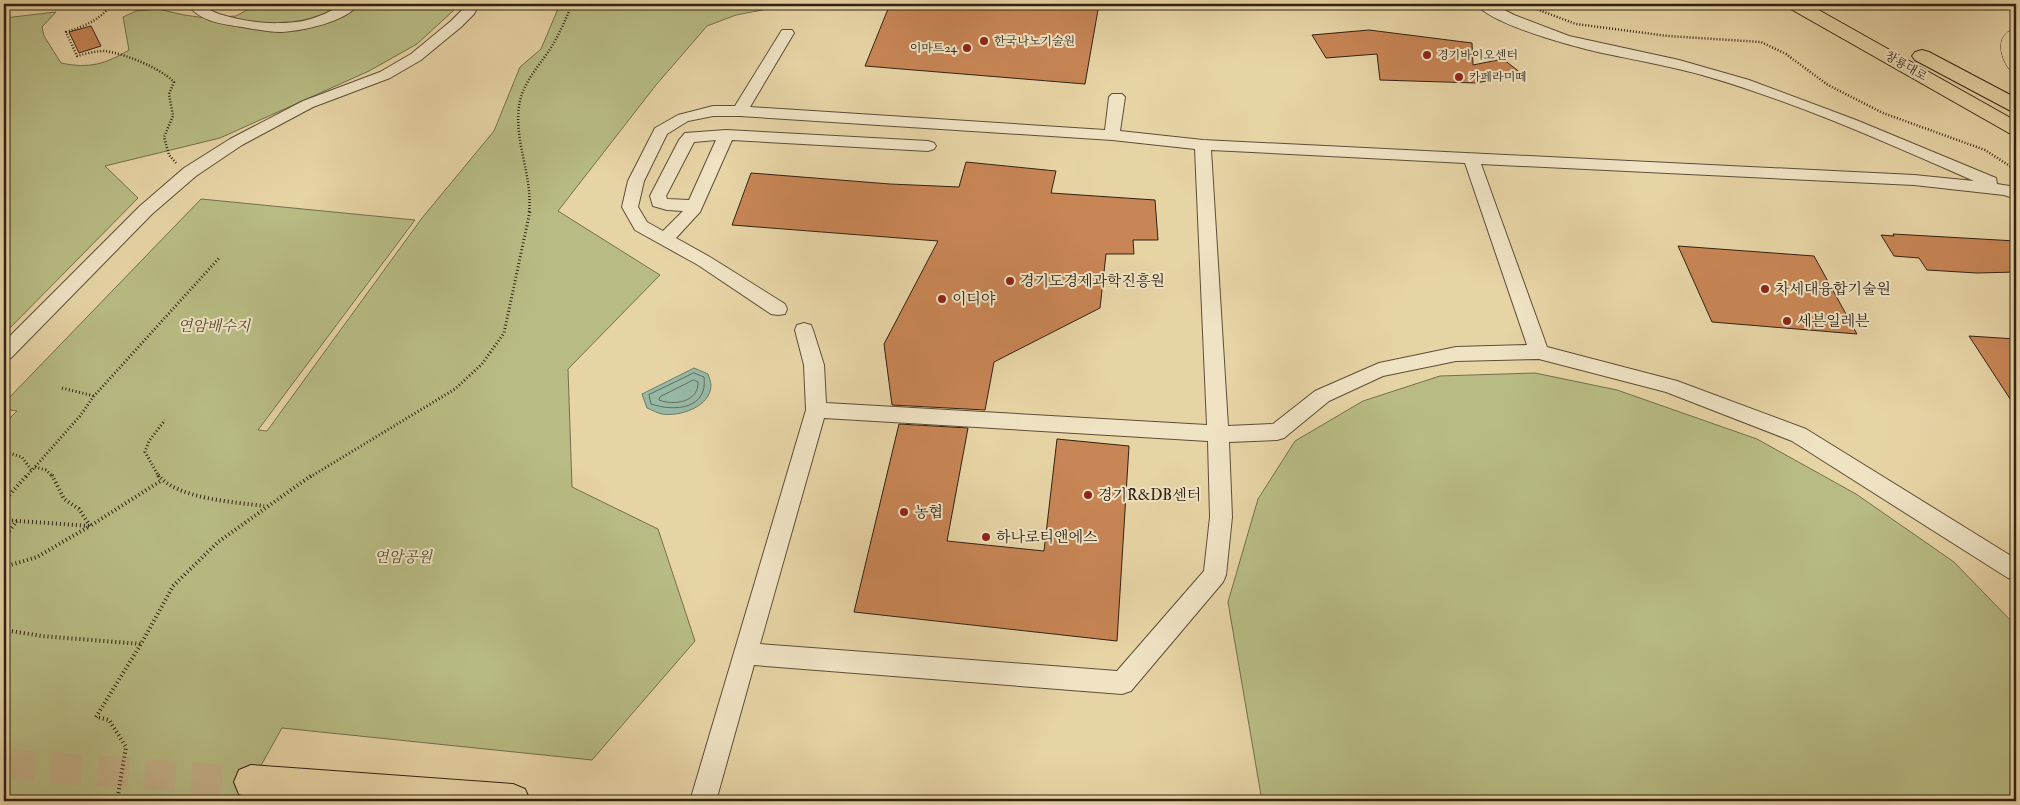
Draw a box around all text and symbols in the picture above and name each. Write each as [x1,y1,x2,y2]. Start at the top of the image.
place label: 한국나노기술원 [994,34,1075,49]
marker: 한국나노기술원 [978,35,990,47]
place label: 이마트24 [910,41,958,56]
marker: 이마트24 [961,42,973,54]
place label: 경기바이오센터 [1437,48,1518,63]
street label: 창룡대로 [1882,48,1930,85]
marker: 경기바이오센터 [1421,49,1433,61]
place label: 카페라미떼 [1469,70,1527,85]
marker: 카페라미떼 [1453,71,1465,83]
place label: 경기도경제과학진흥원 [1020,272,1165,291]
marker: 경기도경제과학진흥원 [1004,275,1016,287]
place label: 차세대융합기술원 [1775,280,1891,299]
marker: 차세대융합기술원 [1759,283,1771,295]
place label: 이디야 [952,290,996,309]
marker: 이디야 [936,293,948,305]
place label: 세븐일레븐 [1797,312,1870,331]
marker: 세븐일레븐 [1781,315,1793,327]
park label: 연암배수지 [178,317,252,336]
place label: 경기R&DB센터 [1098,486,1201,505]
marker: 경기R&DB센터 [1082,489,1094,501]
place label: 농협 [914,503,943,522]
marker: 농협 [898,506,910,518]
place label: 하나로티앤에스 [996,528,1098,547]
marker: 하나로티앤에스 [980,531,992,543]
park label: 연암공원 [374,548,433,567]

